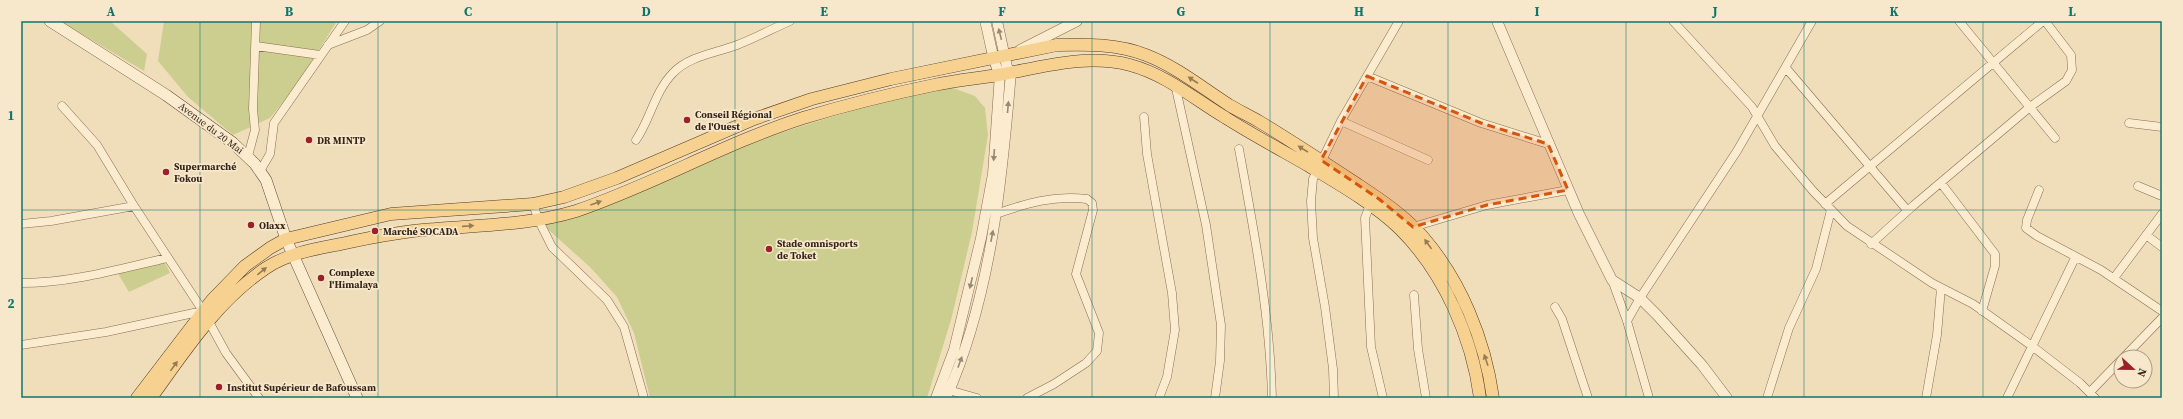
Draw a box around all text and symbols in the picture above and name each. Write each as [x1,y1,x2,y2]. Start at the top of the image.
text: A [107,3,116,20]
text: B [285,3,294,20]
text: C [464,3,472,20]
text: D [641,3,651,20]
text: E [820,3,828,20]
text: F [998,3,1006,20]
text: G [1177,3,1186,20]
text: H [1354,3,1364,20]
text: I [1534,3,1540,20]
text: J [1711,3,1718,20]
text: K [1889,3,1899,20]
text: L [2068,3,2076,20]
one-way arrow [997,27,1003,39]
one-way arrow [1188,76,1198,84]
street label: Avenue du 20 Mai [176,99,246,157]
one-way arrow [1005,101,1012,113]
text: 1 [7,107,15,124]
place label: Conseil Régional de l'Ouest [695,108,772,133]
marker: Conseil Régional de l'Ouest [682,115,692,125]
place label: DR MINTP [317,134,365,147]
marker: DR MINTP [304,135,314,145]
one-way arrow [1298,145,1309,152]
one-way arrow [991,149,998,161]
place label: Supermarché Fokou [174,160,236,185]
marker: Supermarché Fokou [161,167,171,177]
one-way arrow [590,200,602,206]
place label: Olaxx [259,219,286,232]
marker: Olaxx [246,220,256,230]
one-way arrow [462,223,474,230]
place label: Marché SOCADA [383,225,459,238]
marker: Marché SOCADA [370,226,380,236]
one-way arrow [989,230,995,242]
place label: Stade omnisports de Toket [777,237,858,262]
one-way arrow [1424,239,1432,250]
marker: Stade omnisports de Toket [764,244,774,254]
place label: Complexe l'Himalaya [329,266,379,291]
one-way arrow [256,267,267,276]
marker: Complexe l'Himalaya [316,273,326,283]
one-way arrow [967,277,973,289]
text: 2 [7,295,15,312]
north arrow [2113,349,2153,389]
one-way arrow [1483,353,1489,365]
one-way arrow [957,355,963,367]
one-way arrow [170,361,178,372]
text: N [2133,366,2150,379]
place label: Institut Supérieur de Bafoussam [227,381,376,394]
marker: Institut Supérieur de Bafoussam [214,382,224,392]

